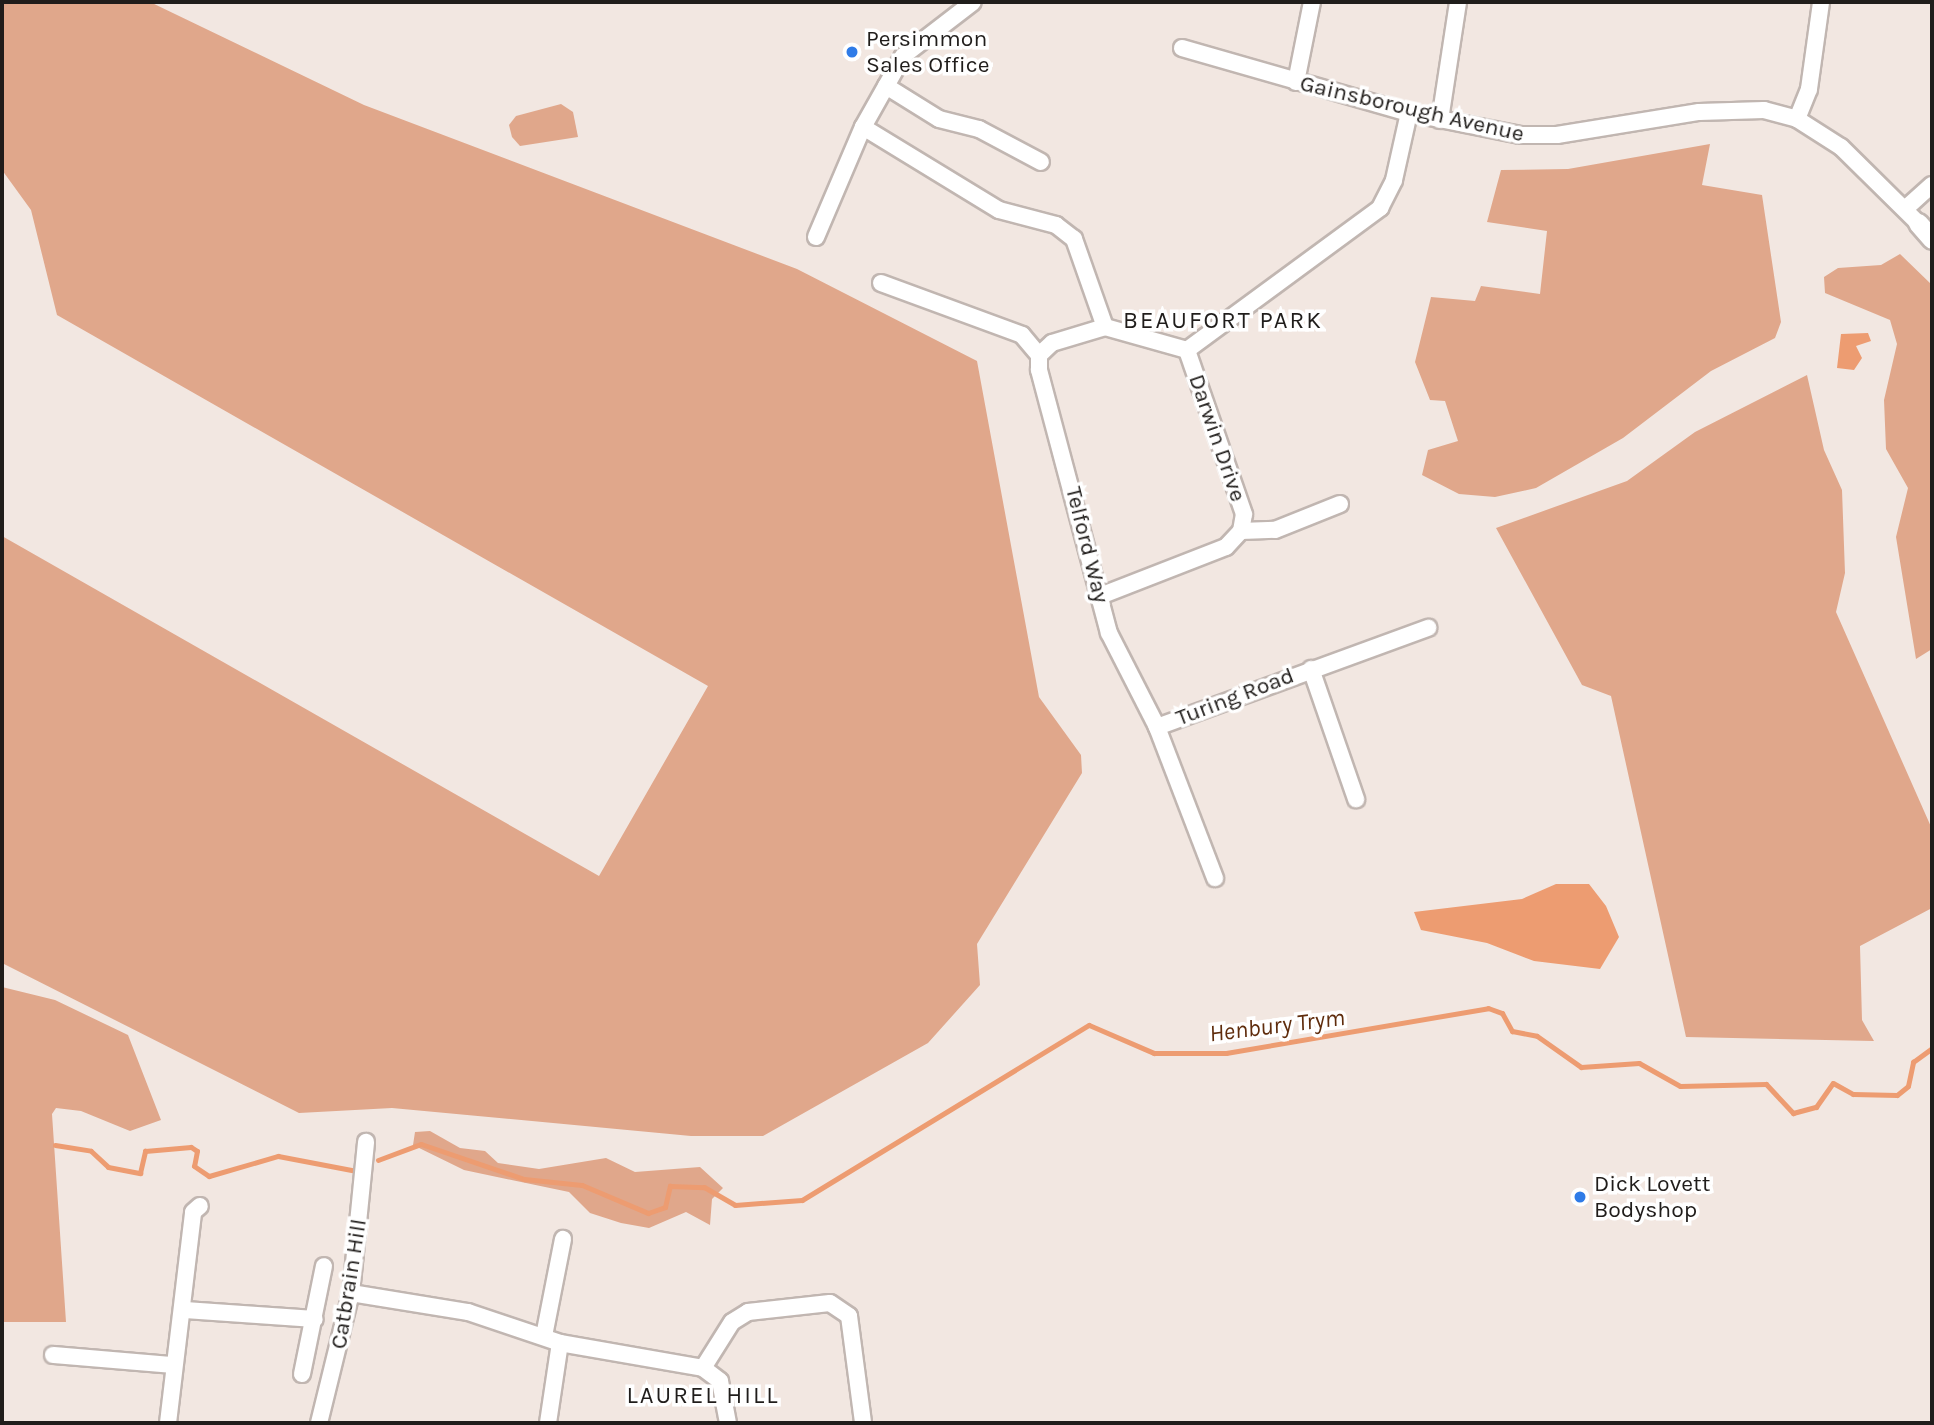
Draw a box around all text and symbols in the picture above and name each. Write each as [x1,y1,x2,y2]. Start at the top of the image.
place label: Persimmon Sales Office [866,25,990,79]
marker: Persimmon Sales Office [844,44,860,60]
street label: Gainsborough Avenue [1297,70,1527,148]
district label: BEAUFORT PARK [1125,307,1321,335]
street label: Darwin Drive [1182,371,1252,505]
street label: Telford Way [1059,484,1115,606]
street label: Turing Road [1172,662,1298,732]
water label: Henbury Trym [1208,1003,1346,1049]
place label: Dick Lovett Bodyshop [1594,1170,1710,1224]
marker: Dick Lovett Bodyshop [1572,1189,1588,1205]
street label: Catbrain Hill [325,1217,373,1351]
district label: LAUREL HILL [628,1382,778,1410]

